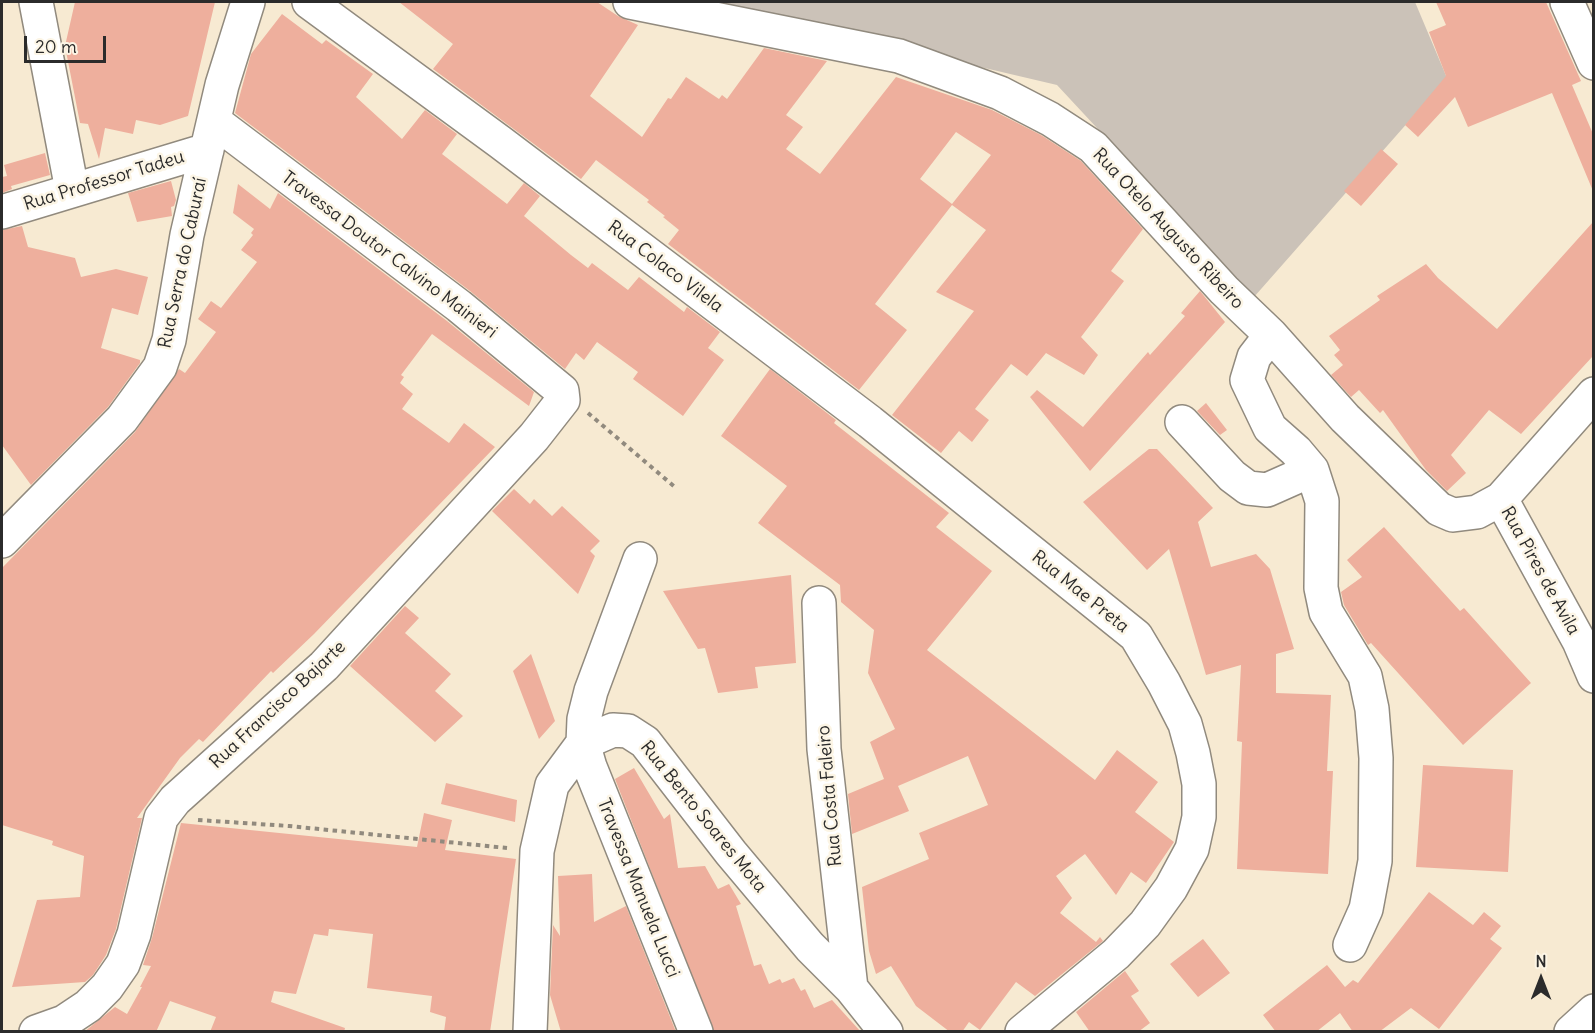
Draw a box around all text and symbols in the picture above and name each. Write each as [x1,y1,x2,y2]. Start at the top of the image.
scale bar [27,24,110,62]
text: 20 m [35,35,77,58]
street label: Rua Otelo Augusto Ribeiro [1088,144,1248,314]
street label: Rua Professor Tadeu [21,146,187,216]
street label: Travessa Doutor Calvino Mainieri [277,167,501,343]
street label: Rua Serra do Caburaí [154,176,212,350]
street label: Rua Colaco Vilela [603,217,727,317]
street label: Rua Pires de Avila [1496,503,1584,639]
street label: Rua Mae Preta [1027,546,1133,638]
street label: Rua Francisco Bajarte [206,637,350,773]
street label: Rua Costa Faleiro [813,725,847,867]
street label: Rua Bento Soares Mota [635,737,771,897]
street label: Travessa Manuela Lucci [592,795,684,981]
north arrow [1511,949,1571,1009]
text: N [1535,951,1547,971]

